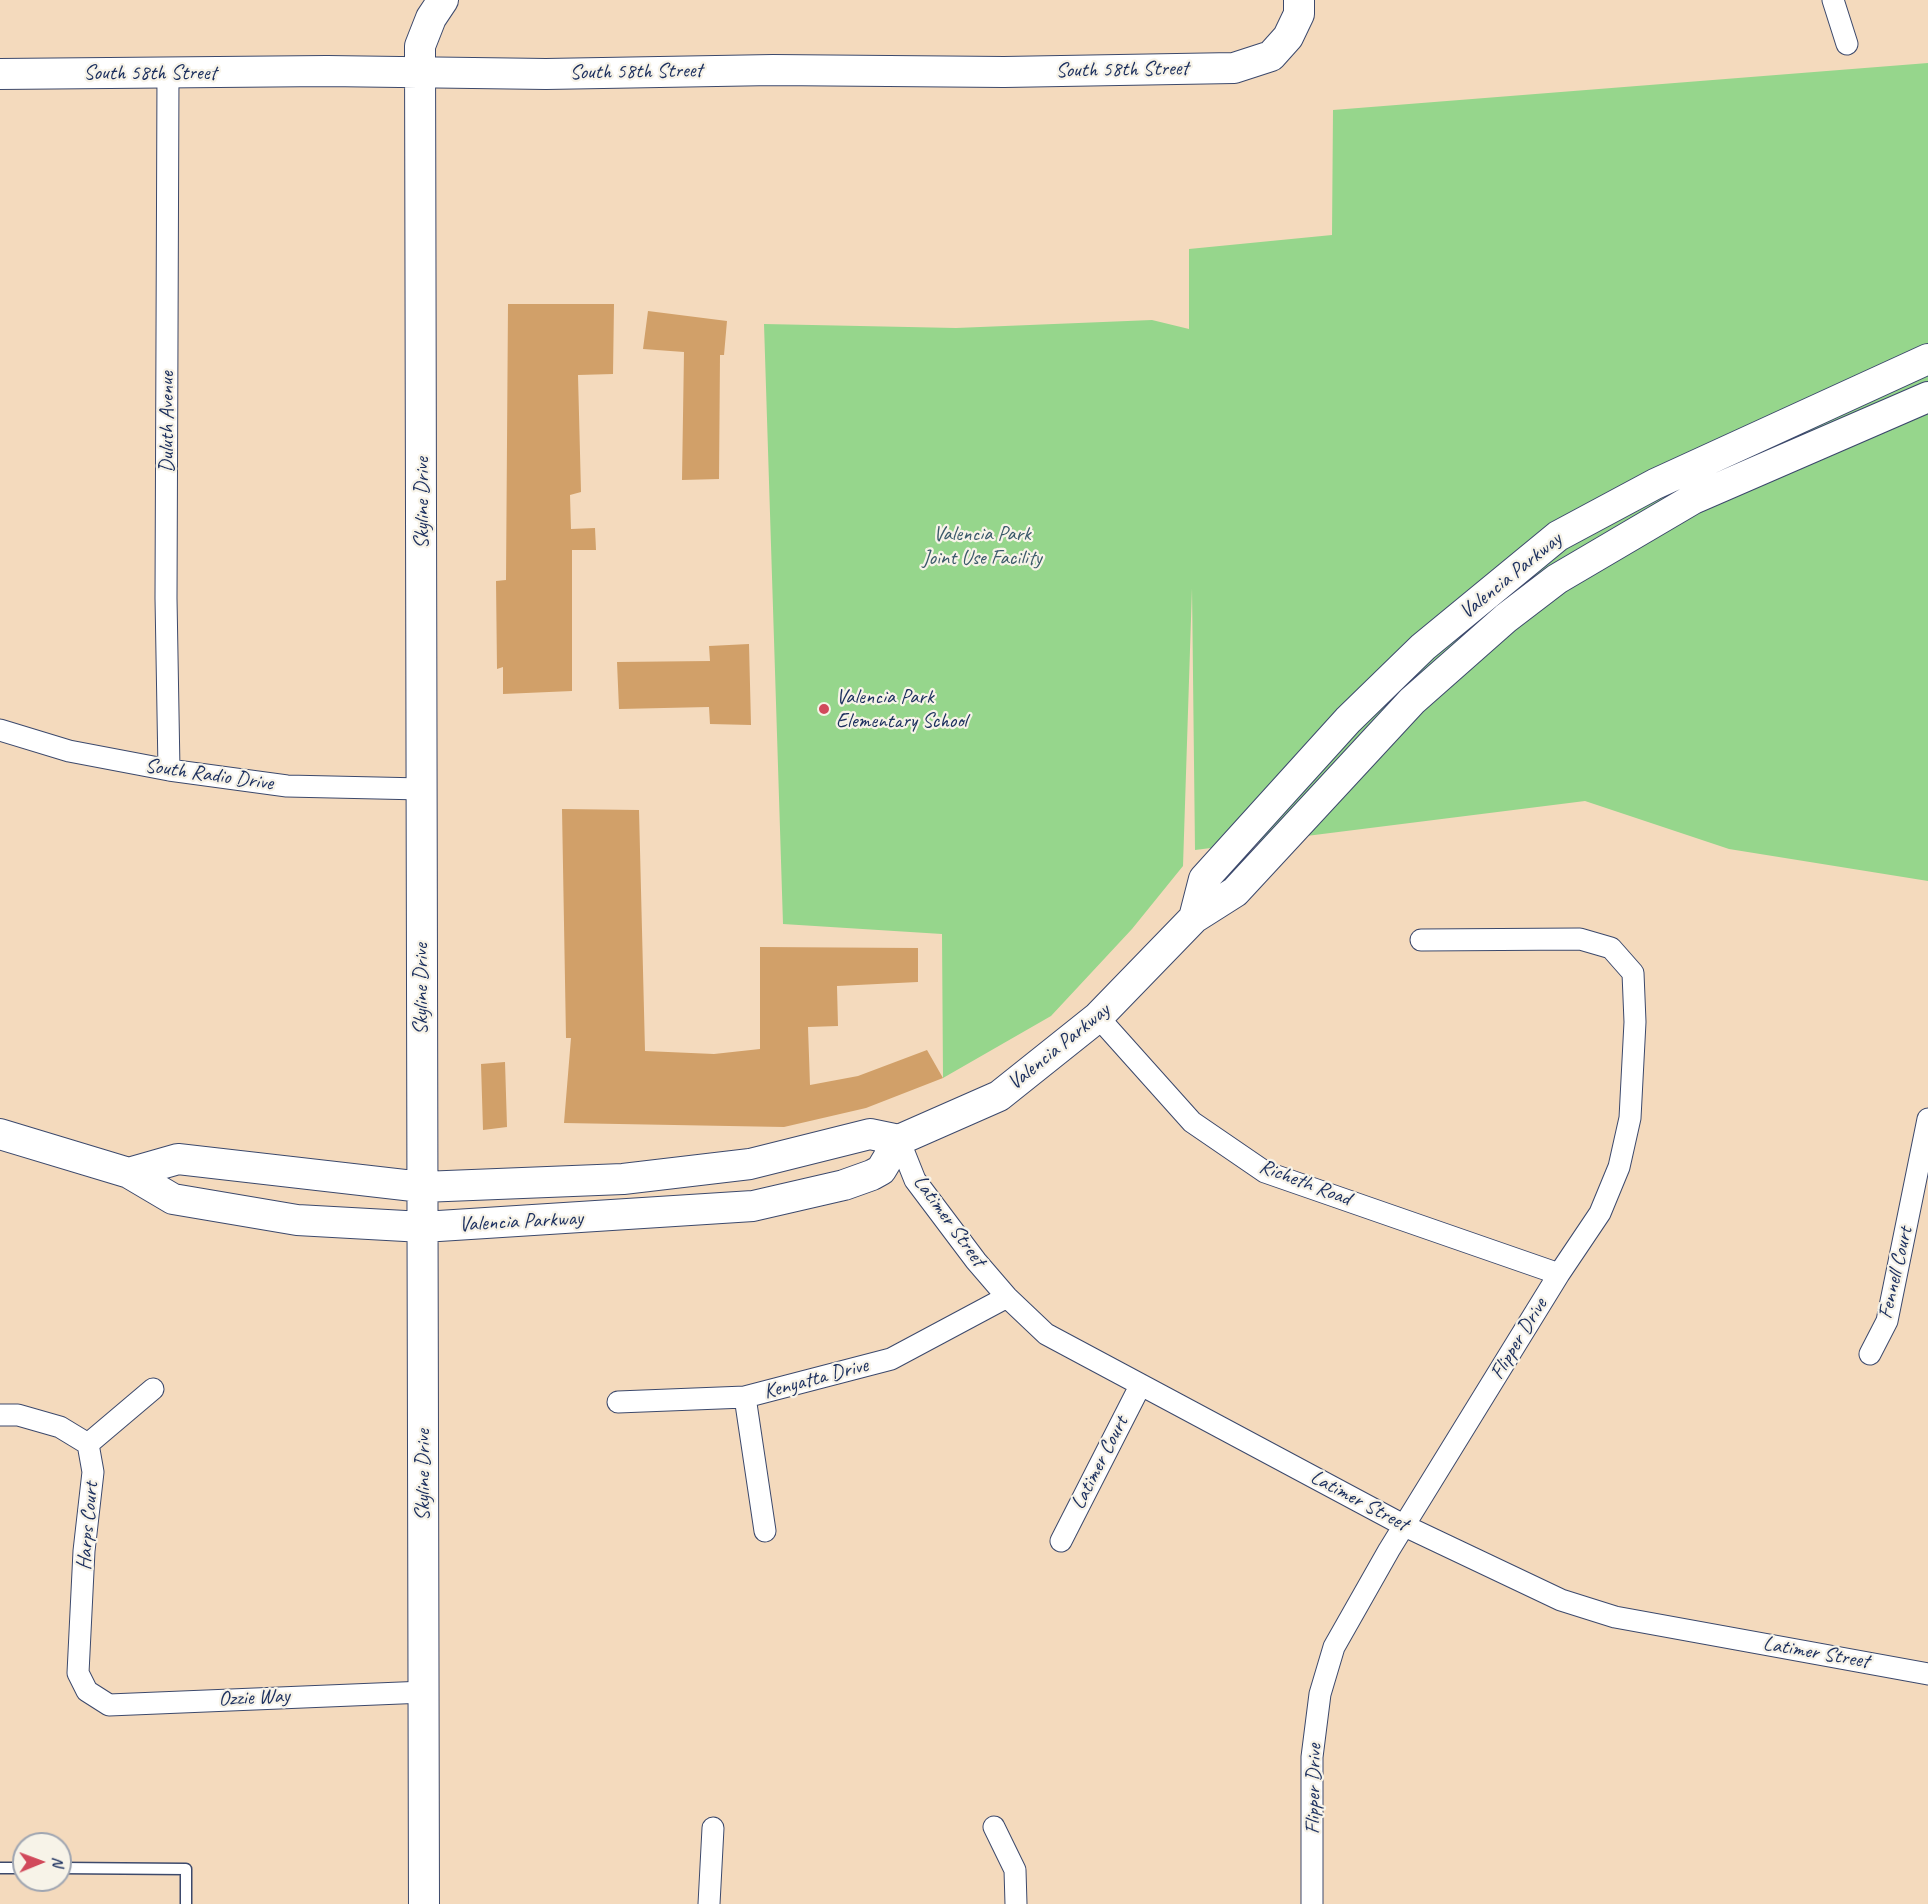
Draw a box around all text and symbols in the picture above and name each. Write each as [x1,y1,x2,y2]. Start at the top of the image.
street label: South 58th Street [1055,56,1189,84]
street label: South 58th Street [569,58,703,86]
street label: South 58th Street [84,60,216,86]
street label: Duluth Avenue [154,371,180,473]
street label: Skyline Drive [409,457,435,549]
park label: Valencia Park Joint Use Facility [922,521,1042,571]
street label: Valencia Parkway [1455,527,1567,625]
place label: Valencia Park Elementary School [836,684,967,734]
marker: Valencia Park Elementary School [817,702,831,716]
street label: South Radio Drive [143,754,275,796]
street label: Skyline Drive [408,943,434,1035]
street label: Valencia Parkway [1003,998,1115,1096]
street label: Richeth Road [1256,1154,1354,1212]
street label: Latimer Street [907,1170,991,1272]
street label: Valencia Parkway [458,1206,584,1238]
street label: Fennell Court [1873,1225,1919,1321]
street label: Flipper Drive [1485,1294,1553,1384]
street label: Kenyatta Drive [761,1353,871,1405]
street label: Latimer Court [1066,1412,1134,1514]
street label: Skyline Drive [410,1429,436,1521]
street label: Latimer Street [1306,1465,1412,1537]
street label: Harps Court [72,1481,104,1571]
street label: Latimer Street [1761,1631,1871,1675]
street label: Ozzie Way [218,1684,290,1712]
street label: Flipper Drive [1301,1744,1327,1834]
north arrow [12,1832,72,1892]
text: N [48,1857,68,1867]

